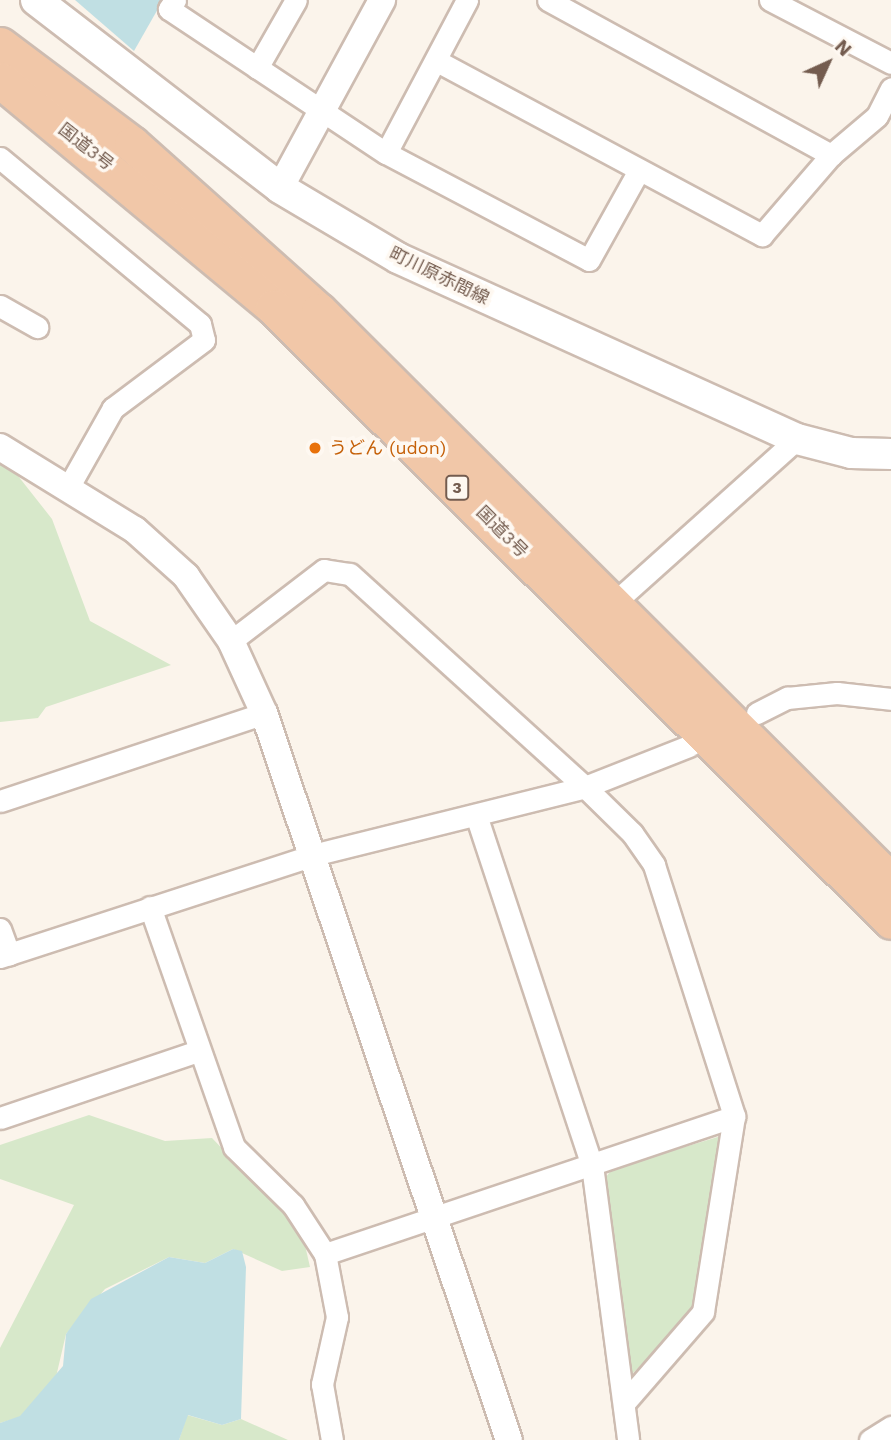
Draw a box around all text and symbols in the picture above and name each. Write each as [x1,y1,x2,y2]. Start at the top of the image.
north arrow [793,28,863,98]
text: N [830,35,856,61]
street label: 国道3号 [54,119,118,175]
street label: 町川原赤間線 [386,243,492,309]
place label: うどん (udon) [329,437,445,459]
marker: うどん (udon) [307,440,323,456]
road number: 3 [445,475,469,500]
street label: 国道3号 [472,502,532,562]

